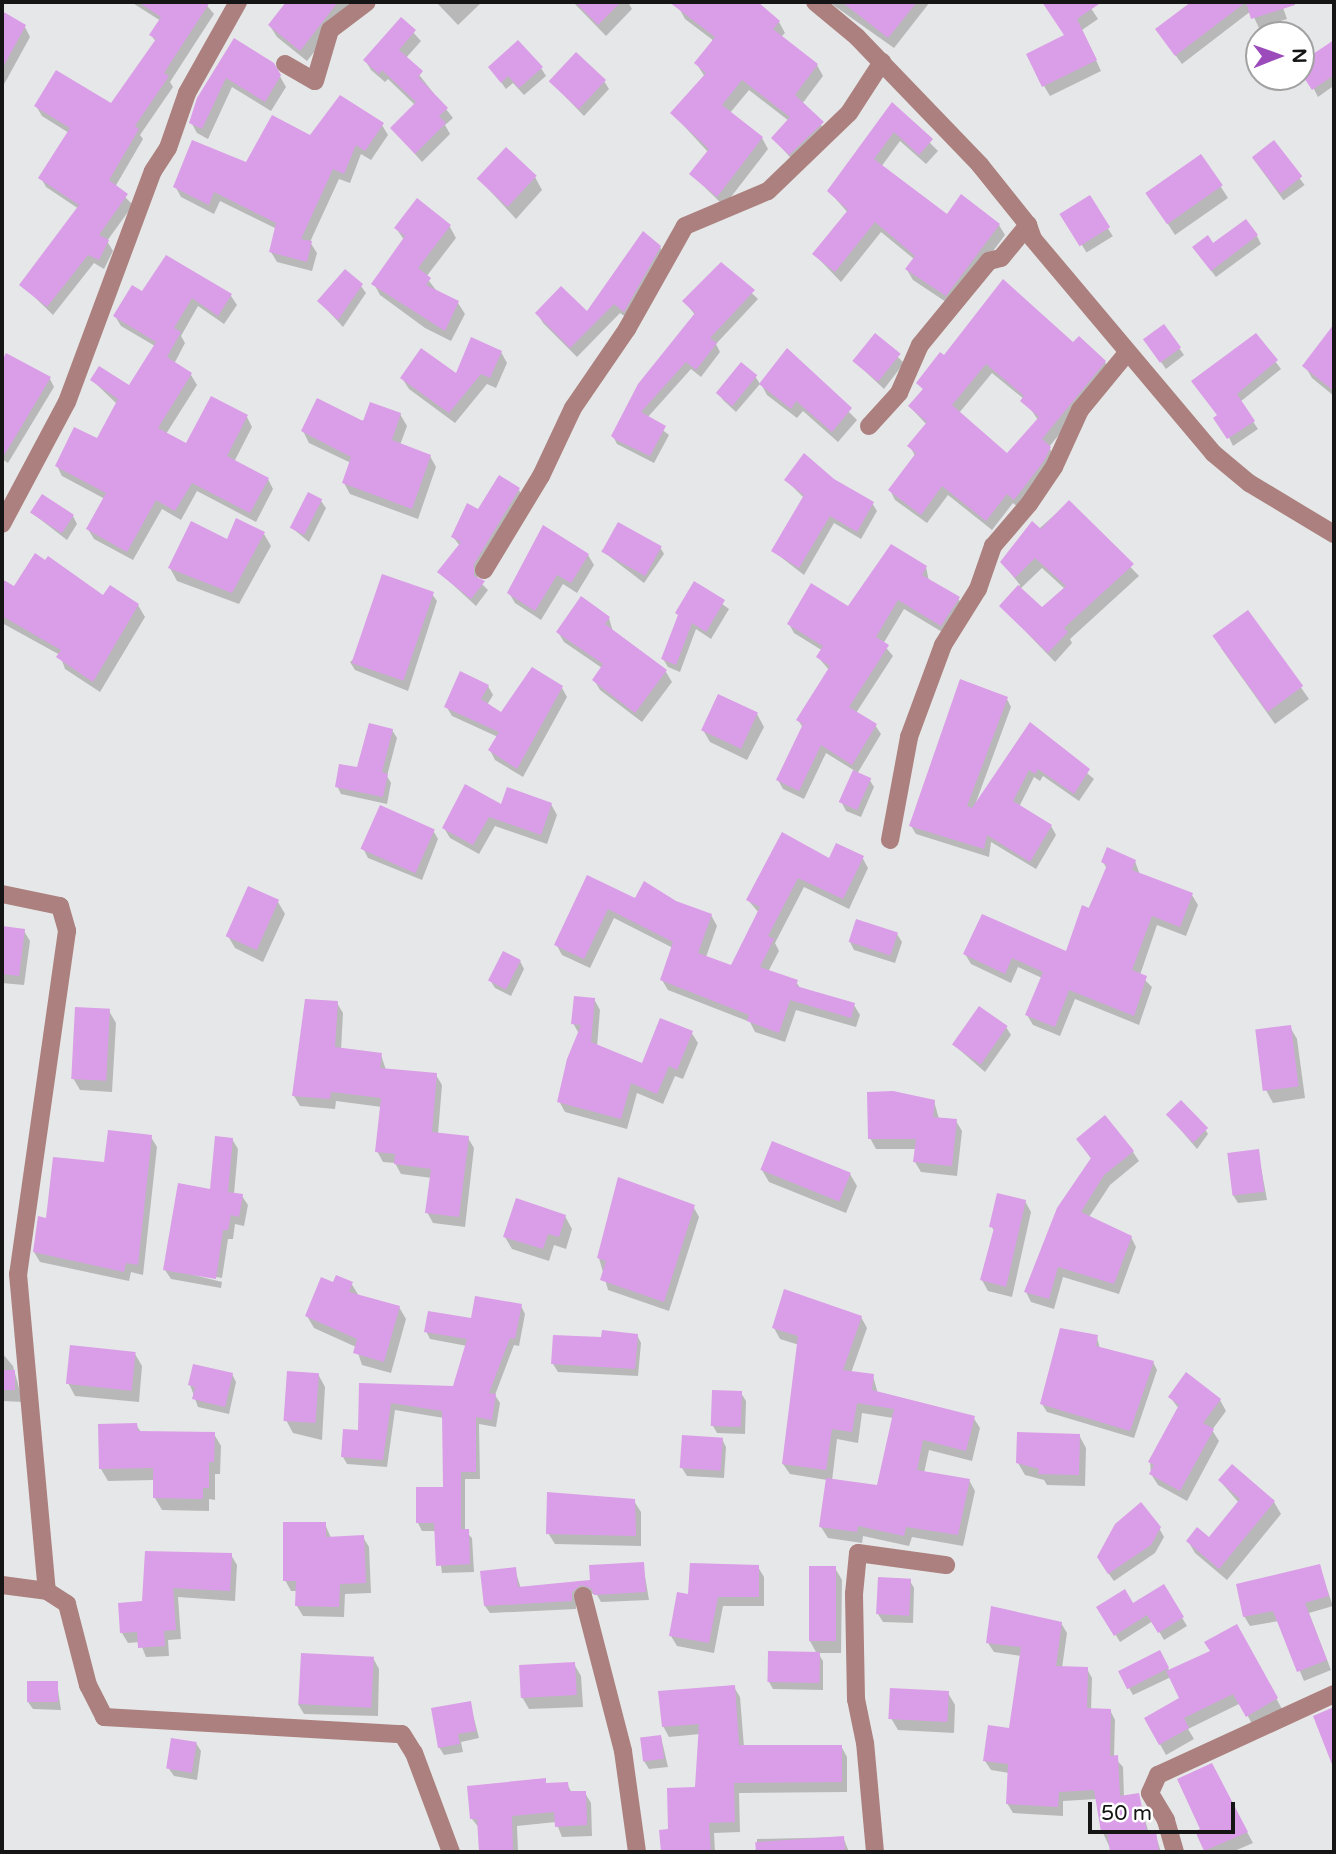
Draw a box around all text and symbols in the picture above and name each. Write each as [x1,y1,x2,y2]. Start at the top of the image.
north arrow [1245,21,1315,91]
text: N [1288,48,1310,63]
scale bar [1091,1787,1238,1831]
text: 50 m [1101,1801,1152,1826]

